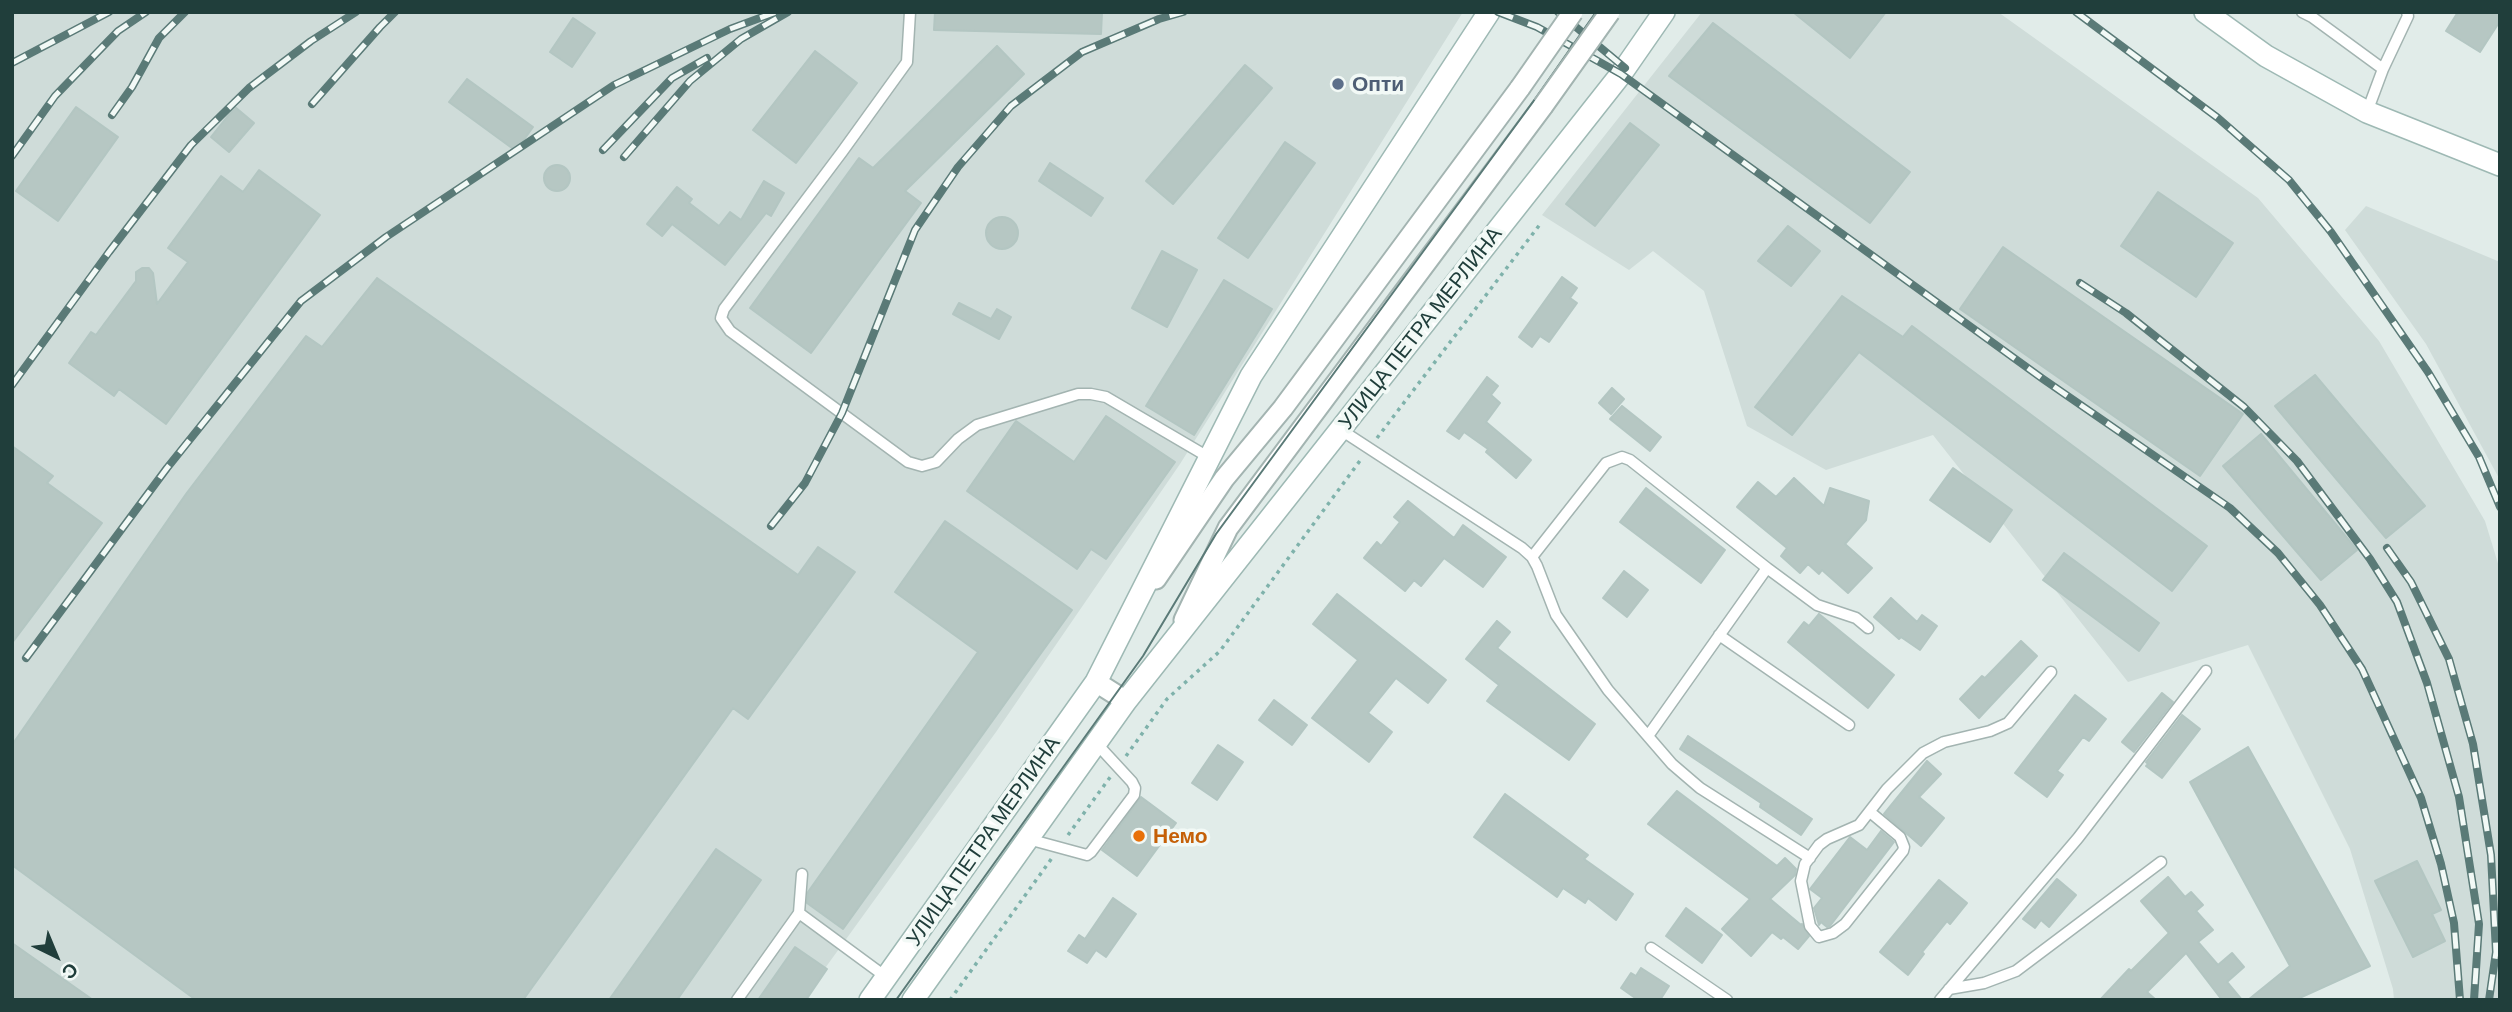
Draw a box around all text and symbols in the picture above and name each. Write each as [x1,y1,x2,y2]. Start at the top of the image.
place label: Опти [1352,71,1404,97]
marker: Опти [1330,76,1346,92]
street label: УЛИЦА ПЕТРА МЕРЛИНА [1333,222,1507,434]
street label: УЛИЦА ПЕТРА МЕРЛИНА [901,731,1065,951]
place label: Немо [1153,823,1208,849]
marker: Немо [1131,828,1147,844]
north arrow [21,921,91,991]
text: С [58,959,84,985]

